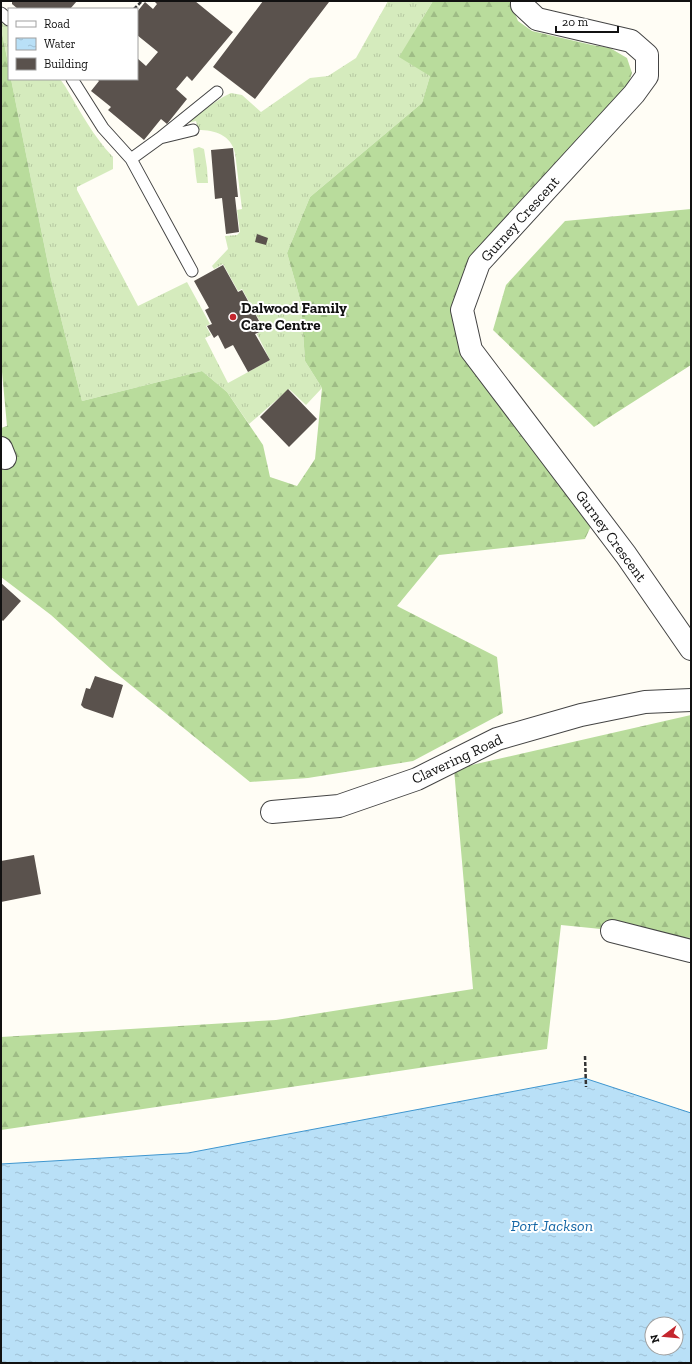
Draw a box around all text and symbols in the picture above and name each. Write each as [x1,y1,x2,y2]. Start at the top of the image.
legend [8,8,138,80]
scale bar [556,8,618,34]
text: 20 m [562,15,589,29]
text: Road [44,17,70,31]
text: Water [44,37,76,51]
text: Building [44,57,88,71]
street label: Gurney Crescent [477,172,563,265]
place label: Dalwood Family Care Centre [241,299,347,334]
marker: Dalwood Family Care Centre [228,312,238,322]
street label: Gurney Crescent [572,487,651,586]
street label: Clavering Road [409,730,506,788]
water label: Port Jackson [511,1216,593,1235]
north arrow [644,1316,684,1356]
text: N [647,1332,662,1344]

